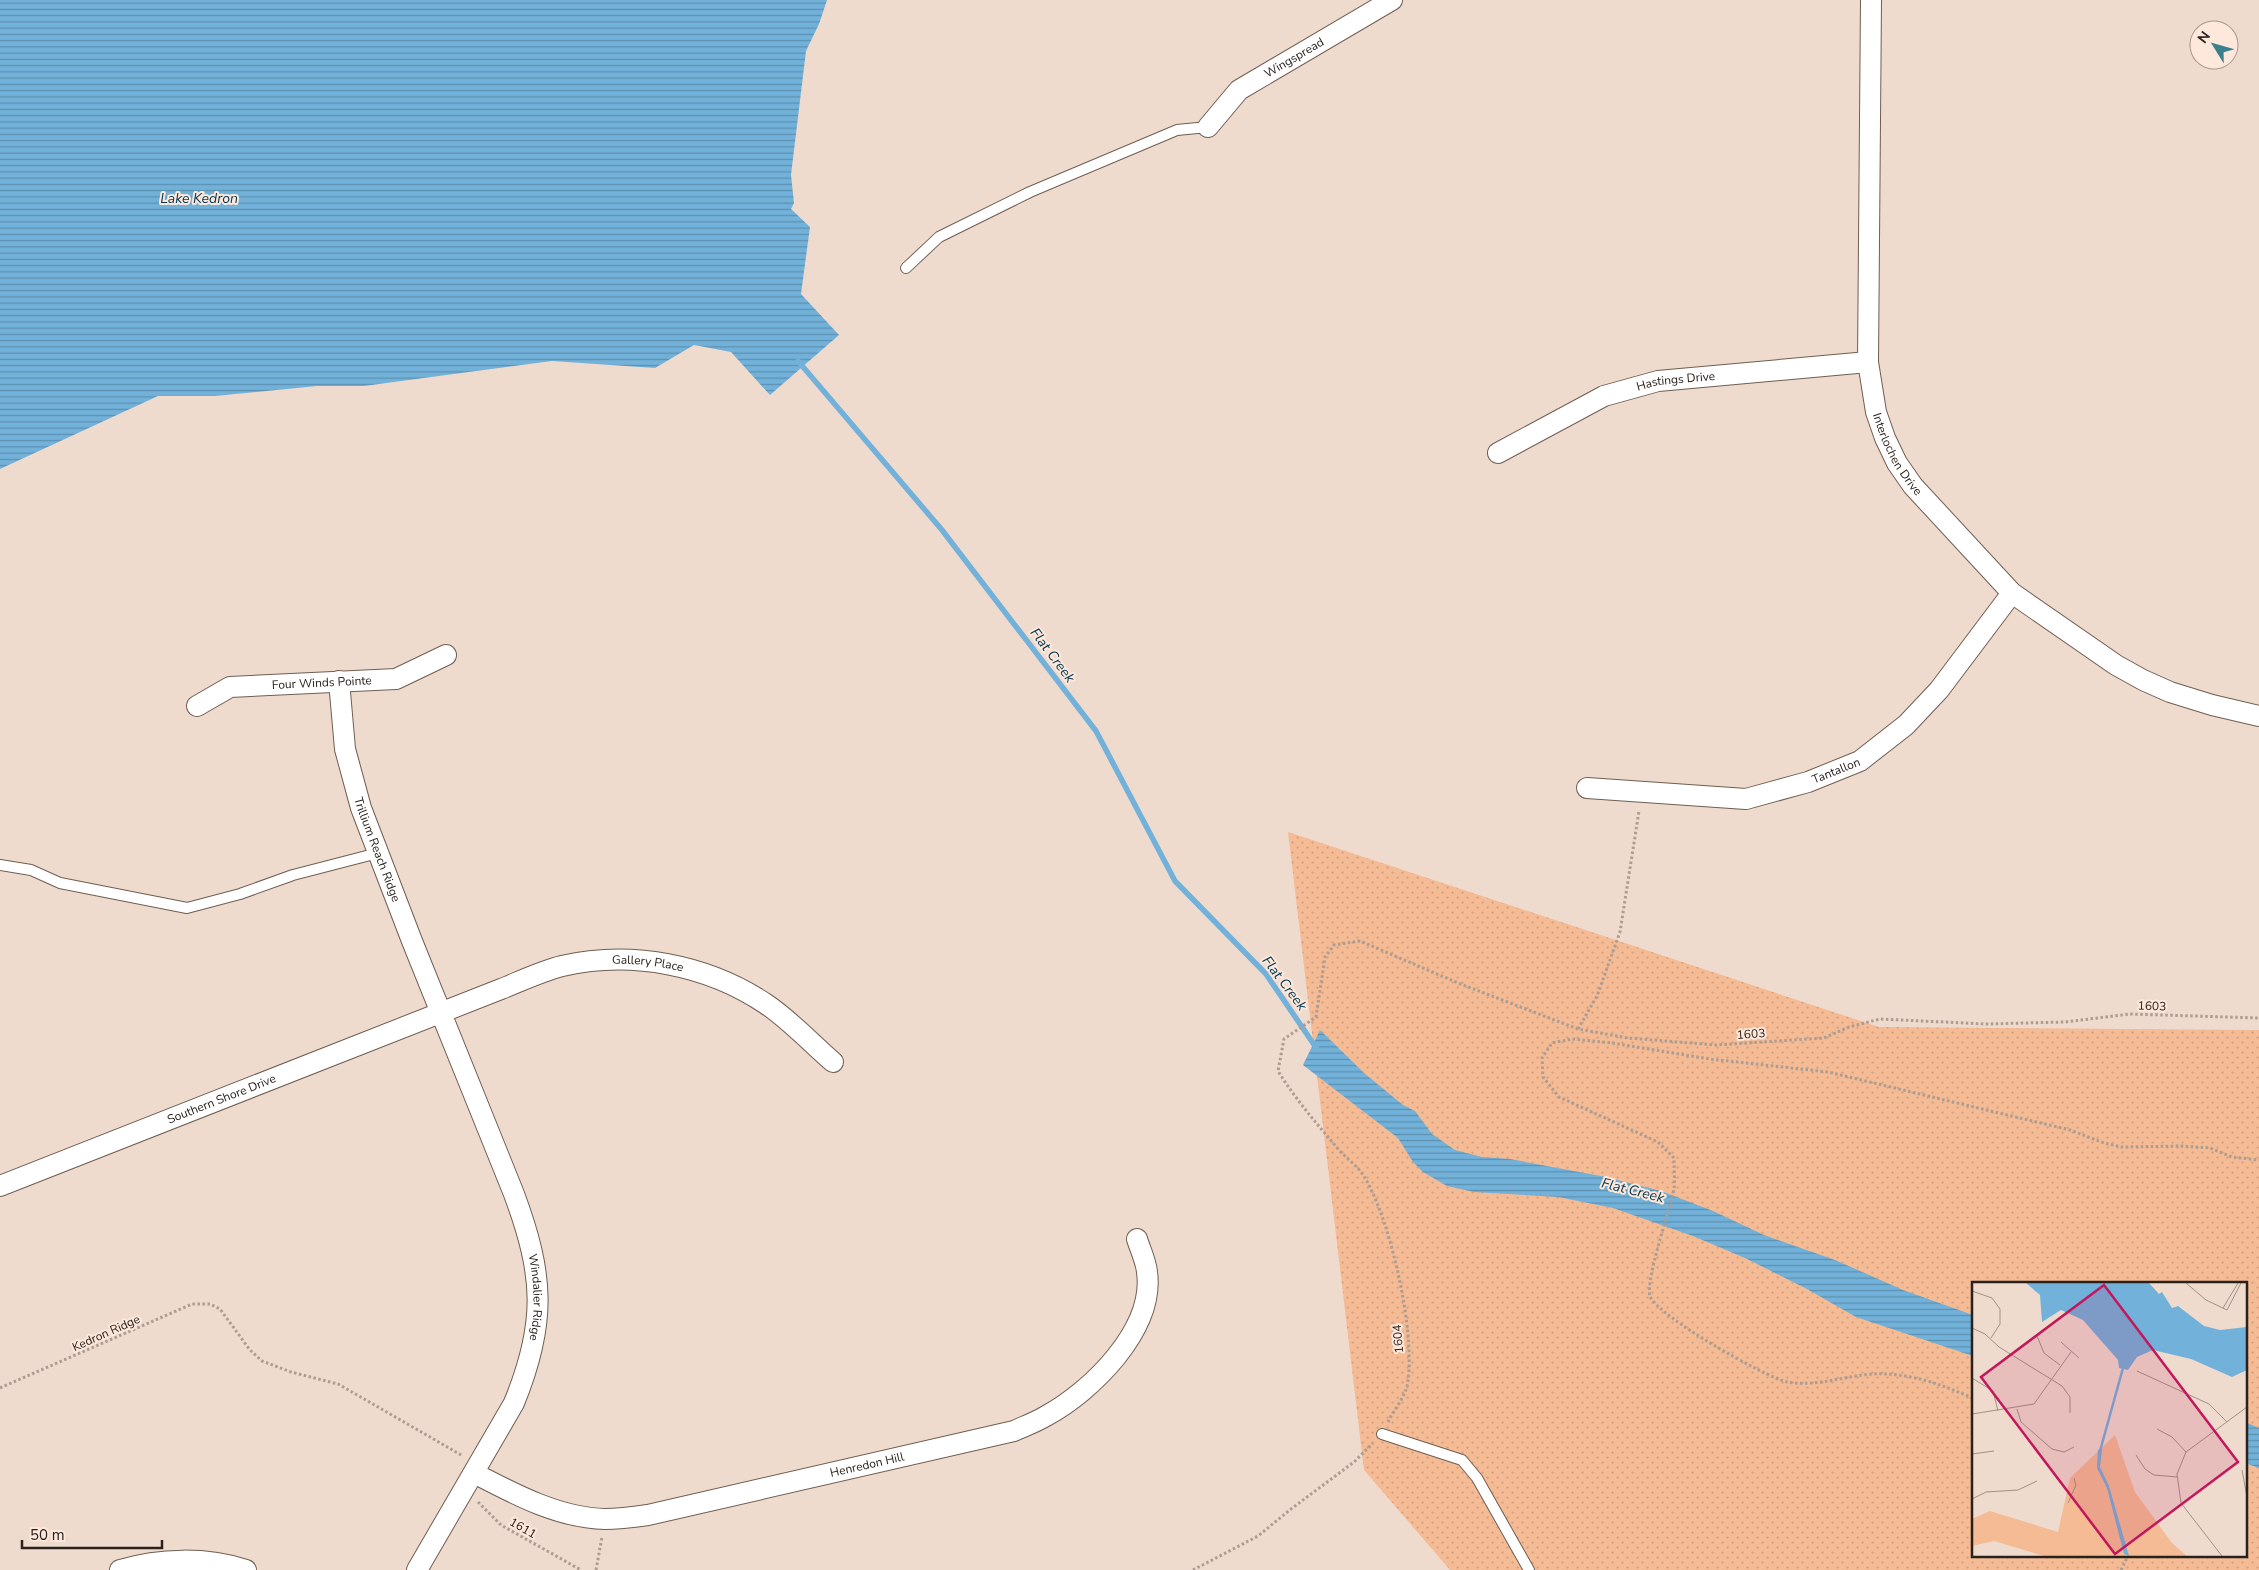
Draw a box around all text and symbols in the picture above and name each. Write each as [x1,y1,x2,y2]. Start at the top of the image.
north arrow [2189,20,2239,70]
text: N [2193,28,2215,47]
street label: Wingspread [1261,34,1327,81]
water label: Lake Kedron [160,189,238,208]
street label: Hastings Drive [1635,368,1716,395]
street label: Interlochen Drive [1869,411,1926,499]
water label: Flat Creek [1026,624,1080,687]
street label: Four Winds Pointe [271,672,372,693]
street label: Tantallon [1810,754,1863,788]
street label: Trillium Reach Ridge [350,795,404,904]
street label: Gallery Place [612,952,685,975]
water label: Flat Creek [1258,952,1312,1015]
street label: 1603 [2137,998,2167,1014]
street label: 1603 [1736,1025,1766,1043]
street label: Southern Shore Drive [165,1070,278,1127]
water label: Flat Creek [1600,1174,1667,1208]
street label: Windalier Ridge [525,1252,546,1342]
inset map [1972,1282,2246,1558]
street label: Kedron Ridge [70,1311,142,1355]
street label: 1604 [1389,1324,1407,1354]
street label: Henredon Hill [828,1448,906,1481]
street label: 1611 [507,1514,539,1542]
scale bar [22,1518,162,1550]
text: 50 m [30,1525,65,1545]

